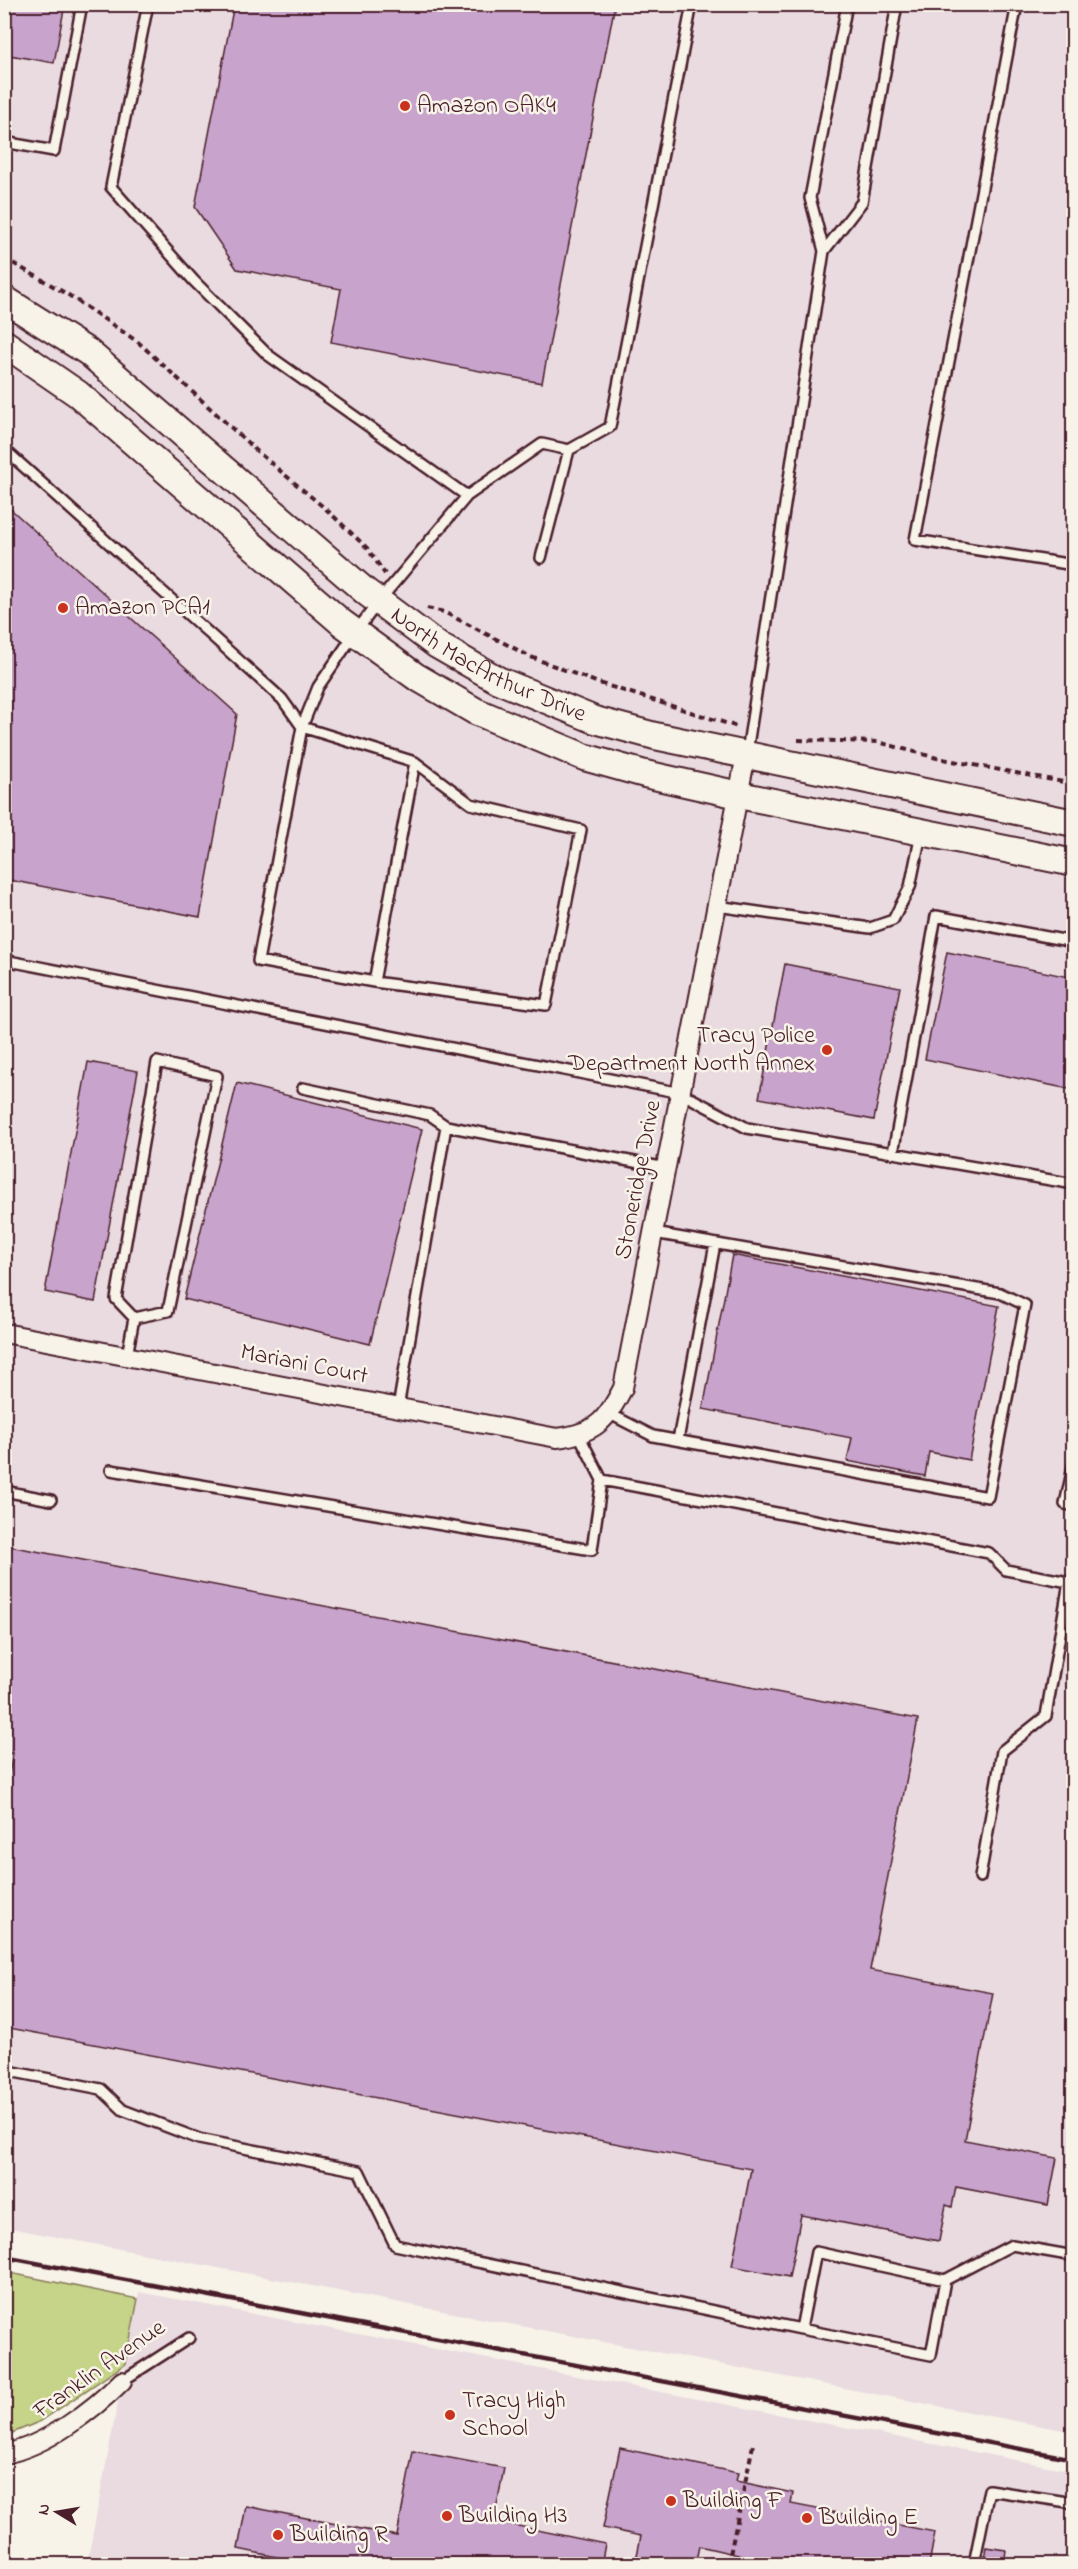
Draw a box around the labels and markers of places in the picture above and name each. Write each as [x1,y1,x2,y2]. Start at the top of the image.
place label: Amazon OAK4 [417,89,556,124]
marker: Amazon OAK4 [398,99,412,113]
place label: Amazon PCA1 [75,591,210,626]
marker: Amazon PCA1 [56,601,70,615]
place label: Tracy Police Department North Annex [567,1019,815,1082]
marker: Tracy Police Department North Annex [820,1043,834,1057]
place label: Tracy High School [462,2384,566,2447]
marker: Tracy High School [443,2408,457,2422]
place label: Building F [682,2484,784,2519]
marker: Building F [664,2494,678,2508]
place label: Building H3 [458,2499,567,2534]
place label: Building E [818,2501,918,2536]
marker: Building H3 [440,2509,454,2523]
marker: Building E [800,2511,814,2525]
place label: Building R [289,2518,389,2553]
marker: Building R [271,2528,285,2542]

